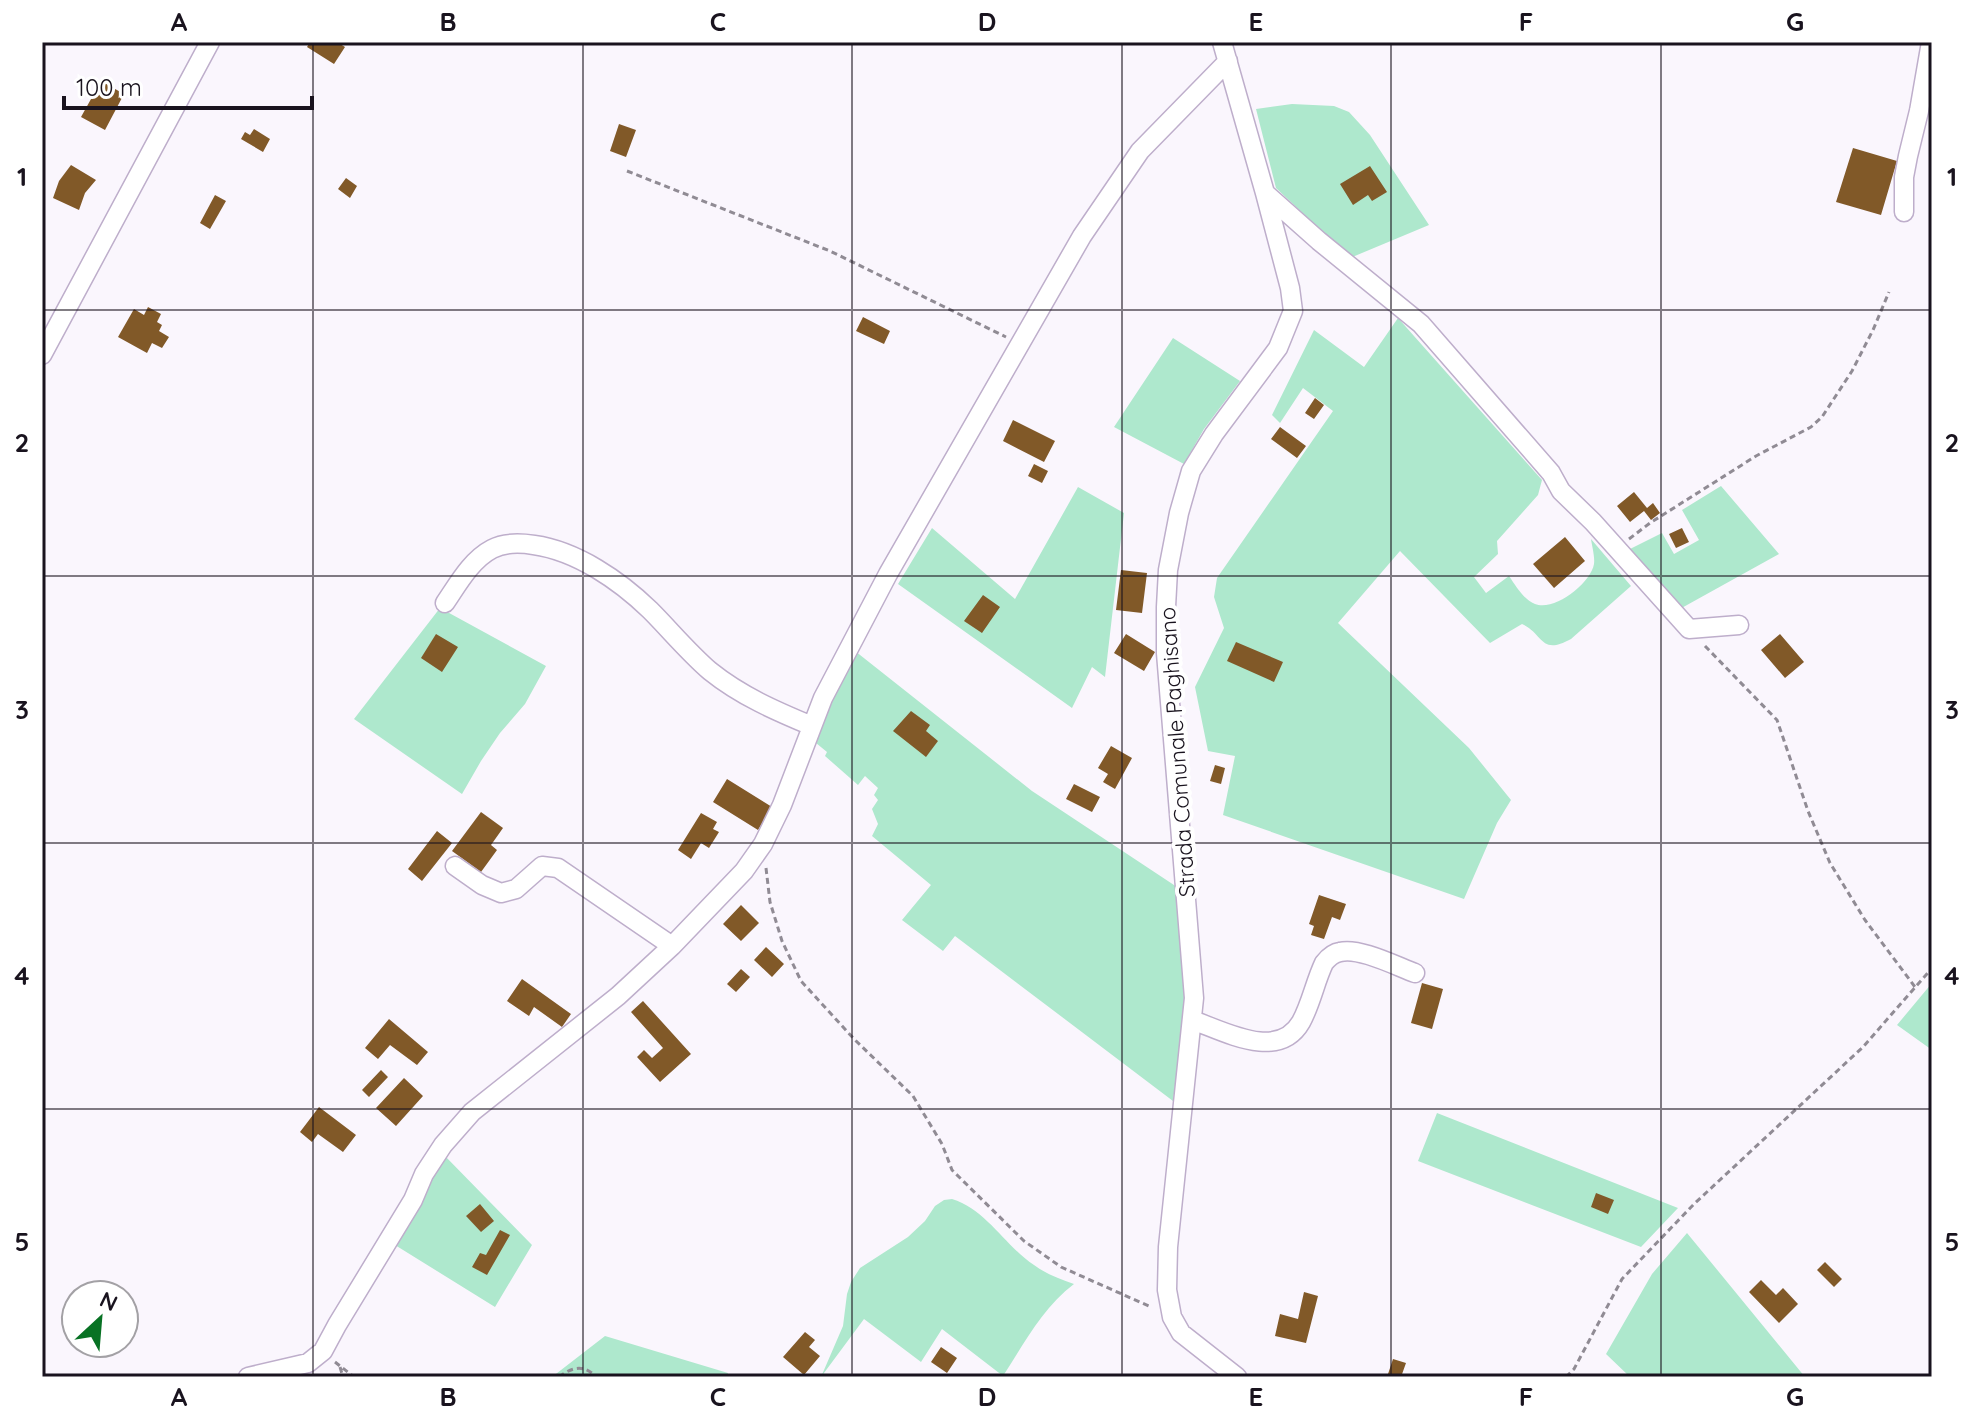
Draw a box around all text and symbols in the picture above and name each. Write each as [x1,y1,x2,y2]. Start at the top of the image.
text: A [171,5,188,38]
text: B [439,5,457,38]
text: C [710,5,726,38]
text: D [978,5,996,38]
text: E [1249,5,1263,38]
text: F [1519,5,1533,38]
text: G [1786,5,1804,38]
scale bar [64,60,312,110]
text: 100 m [76,72,142,102]
text: 1 [17,160,27,193]
text: 1 [1947,160,1957,193]
text: 2 [15,426,29,459]
text: 2 [1945,426,1959,459]
street label: Strada Comunale Paghisano [1153,606,1201,898]
text: 3 [15,693,29,726]
text: 3 [1945,693,1959,726]
text: 4 [14,959,30,992]
text: 4 [1944,959,1960,992]
text: 5 [15,1225,29,1258]
text: 5 [1945,1225,1959,1258]
north arrow [60,1279,140,1359]
text: N [95,1285,122,1317]
text: A [171,1380,188,1413]
text: B [439,1380,457,1413]
text: C [710,1380,726,1413]
text: D [978,1380,996,1413]
text: E [1249,1380,1263,1413]
text: F [1519,1380,1533,1413]
text: G [1786,1380,1804,1413]

